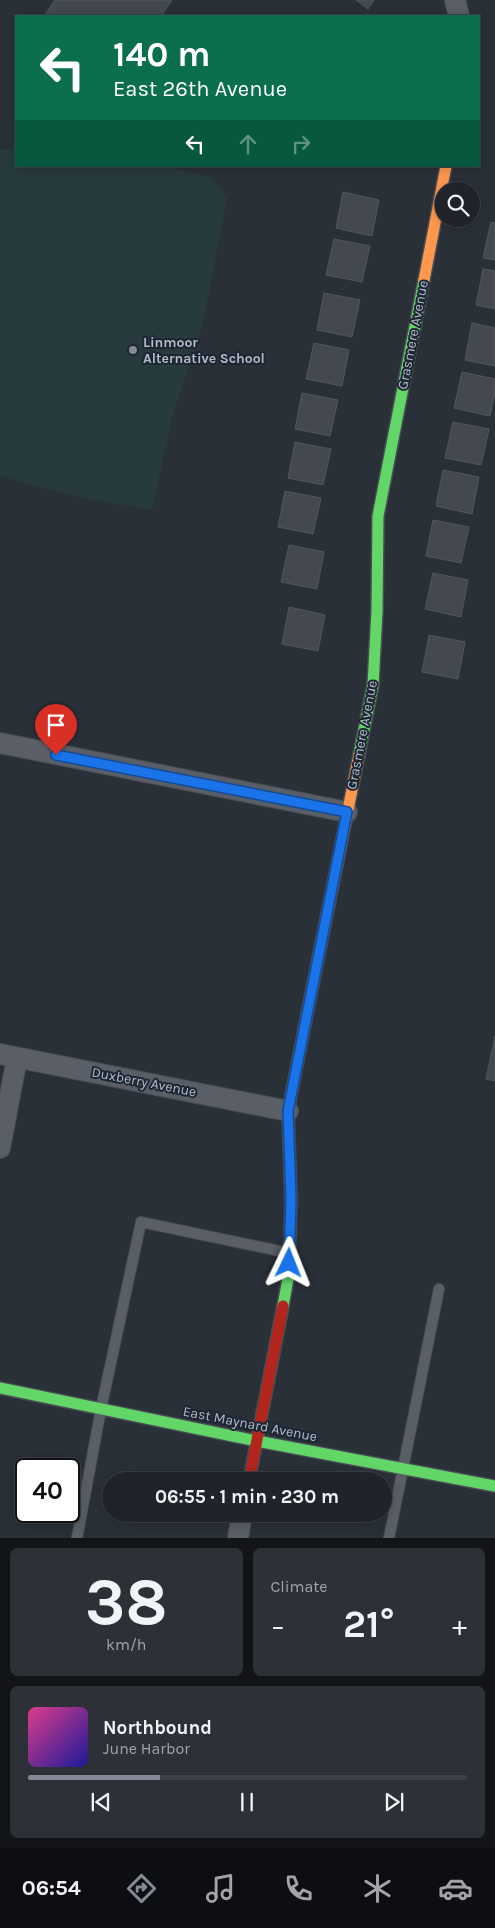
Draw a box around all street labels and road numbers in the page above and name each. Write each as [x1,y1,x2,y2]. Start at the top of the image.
street label: Grasmere Avenue [394,279,432,391]
street label: Grasmere Avenue [343,679,381,791]
street label: Duxberry Avenue [90,1064,198,1100]
street label: East Maynard Avenue [181,1403,319,1445]

